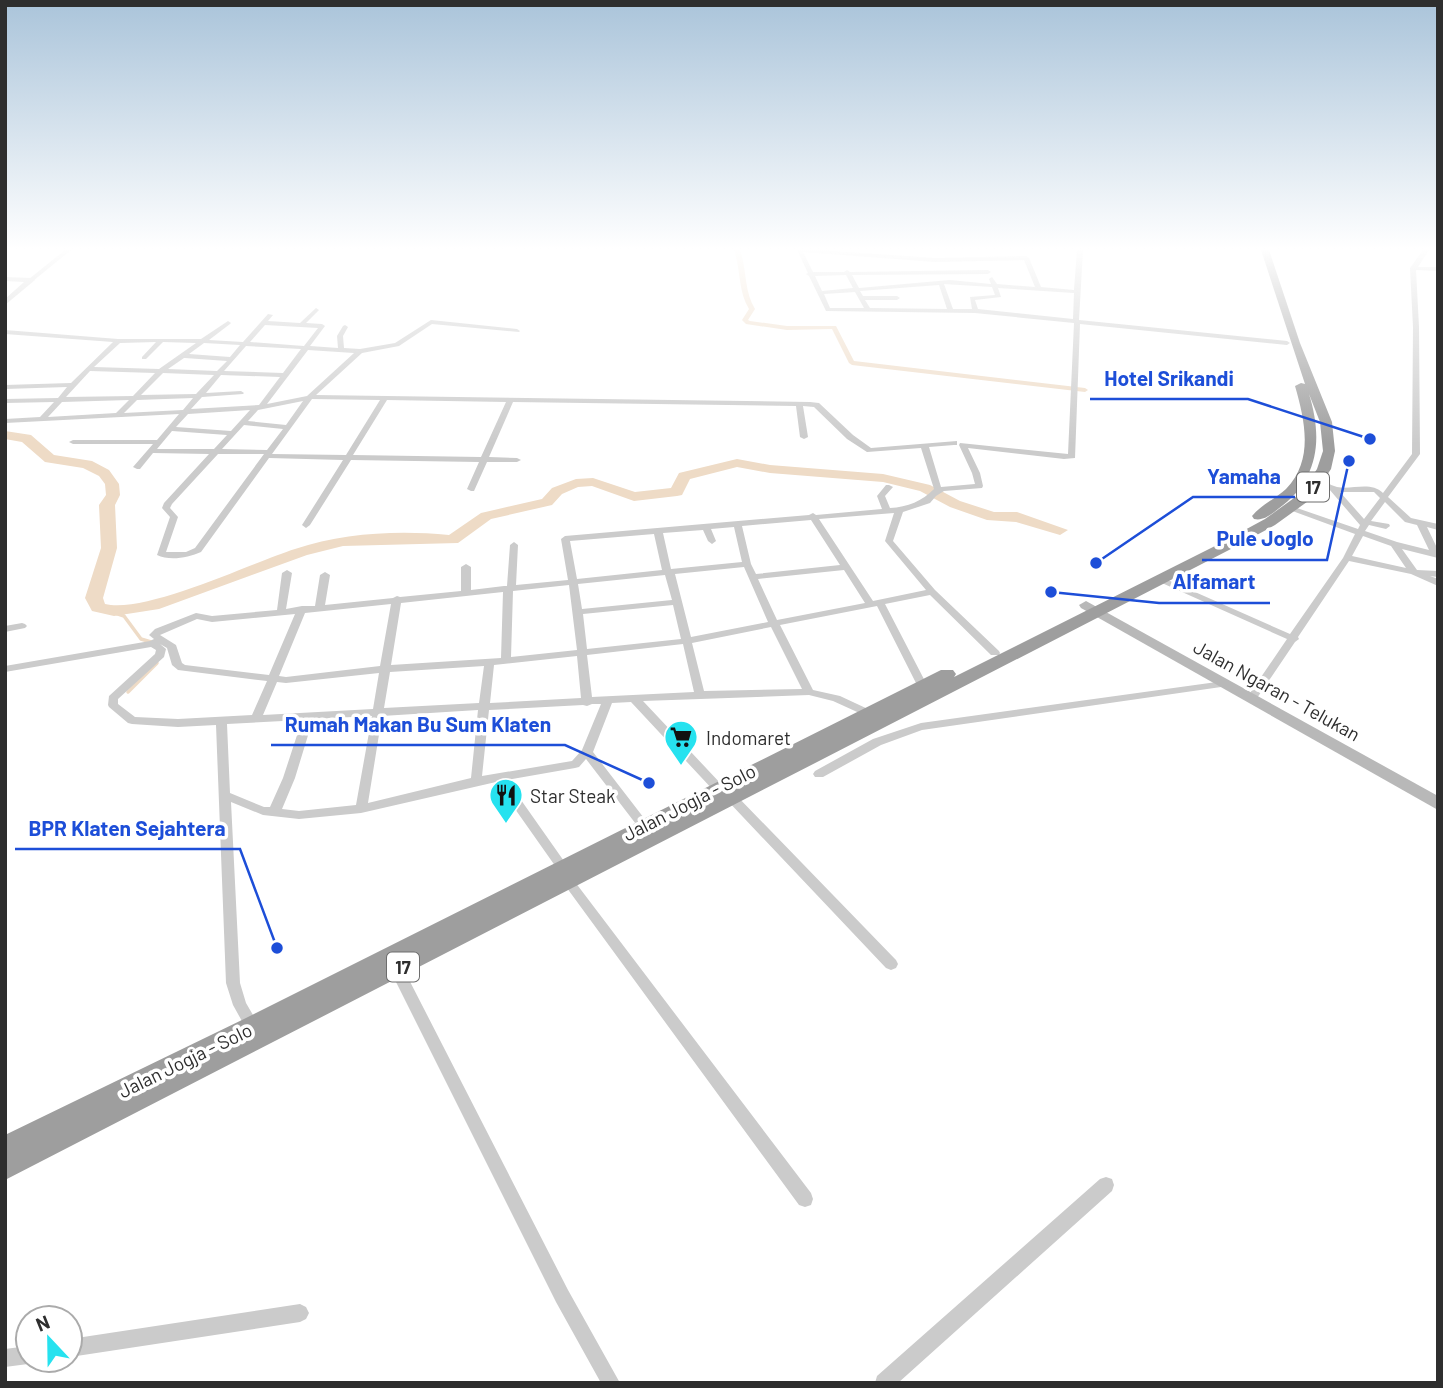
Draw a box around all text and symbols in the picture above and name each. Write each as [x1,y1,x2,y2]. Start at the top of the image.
callout: Hotel Srikandi [1090,357,1248,399]
text: Hotel Srikandi [1104,365,1234,390]
callout: Yamaha [1193,455,1295,497]
text: Yamaha [1207,463,1281,488]
road number: 17 [1297,472,1329,502]
callout: Pule Joglo [1202,518,1327,560]
text: Pule Joglo [1216,525,1314,550]
callout: Alfamart [1159,561,1270,603]
text: Alfamart [1172,568,1256,593]
street label: Jalan Ngaran - Telukan [1190,635,1364,745]
callout: Rumah Makan Bu Sum Klaten [271,703,565,745]
text: Rumah Makan Bu Sum Klaten [285,711,551,736]
supermarket icon: Indomaret [662,718,700,767]
place label: Indomaret [706,726,791,749]
street label: Jalan Jogja - Solo [619,759,759,845]
restaurant icon: Star Steak [487,776,525,825]
place label: Star Steak [530,784,615,807]
callout: BPR Klaten Sejahtera [15,807,240,849]
text: BPR Klaten Sejahtera [29,815,225,840]
road number: 17 [387,952,419,982]
street label: Jalan Jogja - Solo [114,1018,256,1102]
north arrow [14,1304,84,1374]
text: N [32,1310,53,1336]

